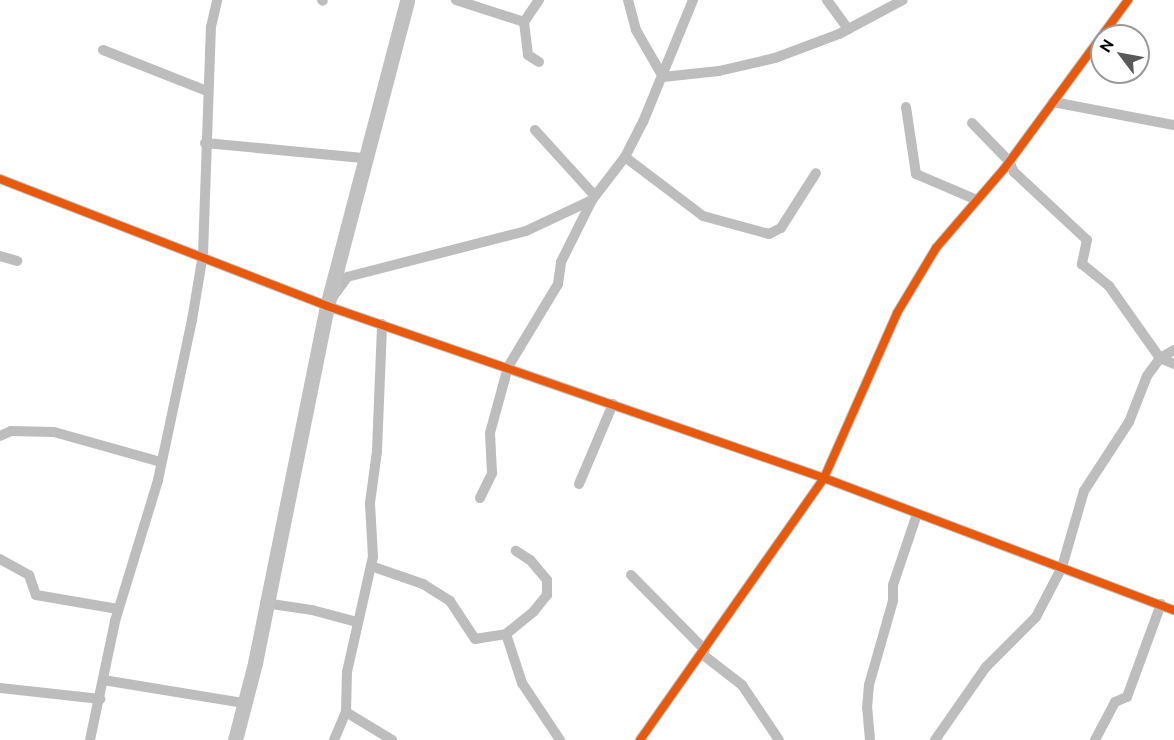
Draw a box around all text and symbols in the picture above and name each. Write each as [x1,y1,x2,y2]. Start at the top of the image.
north arrow [1090,24,1150,84]
text: N [1096,36,1117,55]

